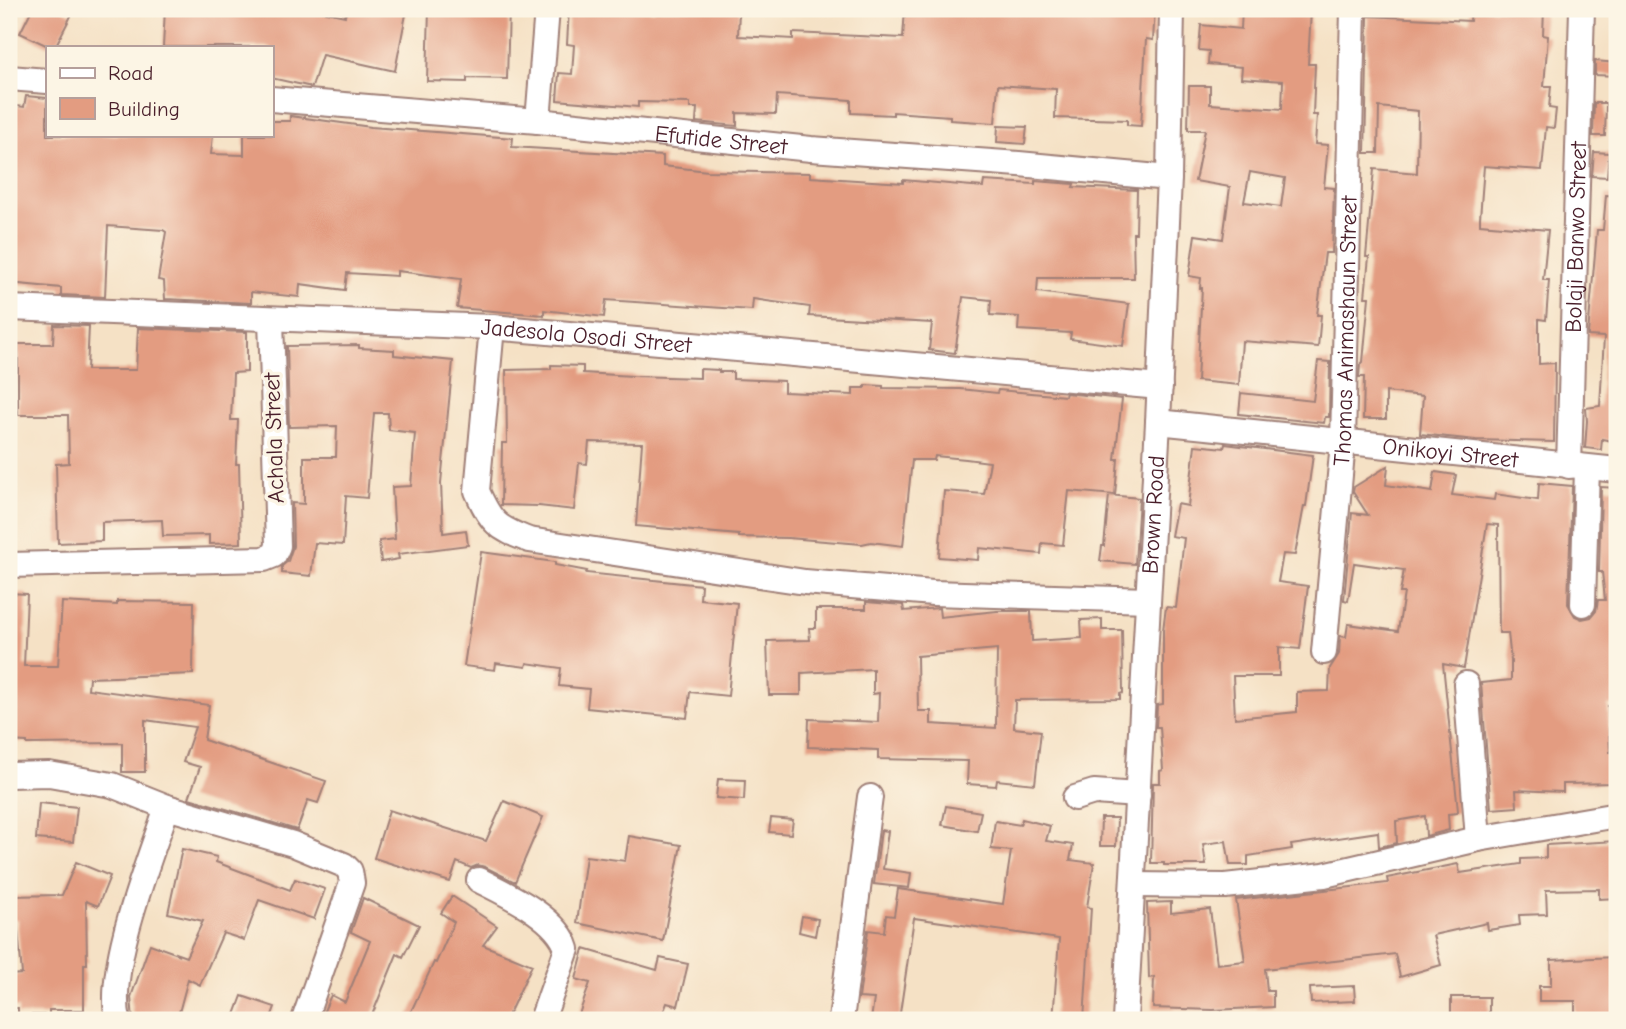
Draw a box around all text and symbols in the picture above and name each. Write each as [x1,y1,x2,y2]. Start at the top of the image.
legend [46,46,273,136]
text: Road [108,61,153,85]
text: Building [108,97,180,121]
street label: Efutide Street [654,120,790,160]
street label: Bolaji Banwo Street [1559,140,1592,333]
street label: Thomas Animashaun Street [1327,194,1362,467]
street label: Jadesola Osodi Street [480,313,694,359]
street label: Achala Street [258,371,290,504]
street label: Onikoyi Street [1381,432,1521,473]
street label: Brown Road [1136,455,1170,575]

